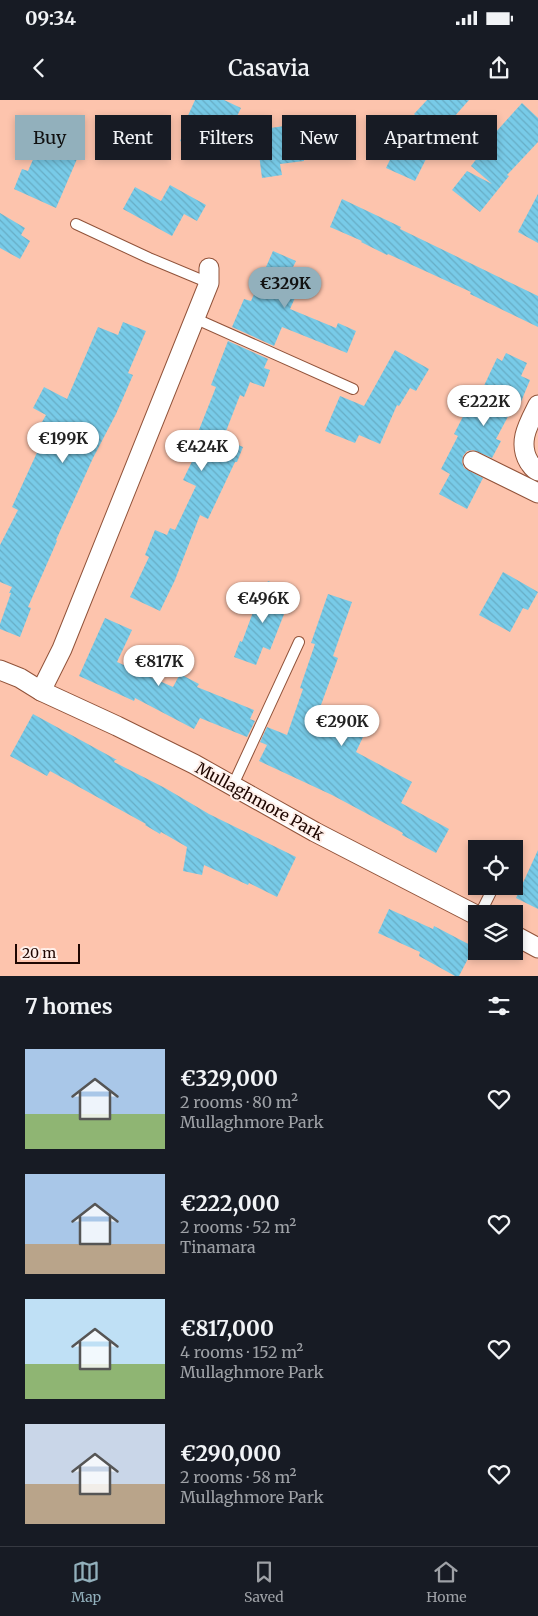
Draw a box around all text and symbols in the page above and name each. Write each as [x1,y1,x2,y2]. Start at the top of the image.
text: 09:34 [25,6,76,30]
icon: back [25,54,53,82]
text: Casavia [228,54,310,82]
icon: share [485,54,513,82]
chip: Buy [15,115,85,160]
chip: Rent [95,115,171,160]
chip: Filters [181,115,272,160]
chip: New [282,115,356,160]
chip: Apartment [366,115,497,160]
pin: €329K [250,266,320,309]
text: €329K [259,273,311,293]
pin: €222K [449,384,519,427]
text: €222K [458,391,510,411]
pin: €199K [28,422,98,464]
text: €199K [38,428,88,448]
pin: €424K [167,430,237,472]
text: €424K [176,436,228,456]
pin: €496K [228,582,298,624]
text: €496K [237,588,289,608]
pin: €817K [124,644,194,687]
text: €817K [134,651,184,671]
pin: €290K [307,704,377,747]
text: €290K [315,711,369,731]
street label: Mullaghmore Park [192,757,328,845]
map controls [468,840,523,960]
button: locate [468,840,523,895]
button: layers [468,905,523,960]
scale bar [15,941,80,964]
text: 20 m [22,944,56,962]
icon: filters [485,992,513,1020]
text: 7 homes [25,993,113,1020]
text: €329,000 [180,1065,278,1092]
icon: home [65,1069,125,1129]
icon: heart [485,1085,513,1113]
text: 2 rooms · 80 m² [180,1092,298,1112]
text: Mullaghmore Park [180,1112,324,1132]
text: €222,000 [180,1190,280,1217]
icon: home [65,1194,125,1254]
icon: heart [485,1210,513,1238]
text: 2 rooms · 52 m² [180,1217,296,1237]
text: Tinamara [180,1237,256,1257]
text: €817,000 [180,1315,274,1342]
icon: home [65,1319,125,1379]
icon: heart [485,1335,513,1363]
text: 4 rooms · 152 m² [180,1342,303,1362]
text: Mullaghmore Park [180,1362,324,1382]
text: €290,000 [180,1440,281,1467]
icon: home [65,1444,125,1504]
icon: heart [485,1460,513,1488]
text: 2 rooms · 58 m² [180,1467,297,1487]
text: Mullaghmore Park [180,1487,324,1507]
tab: Map [71,1558,101,1606]
tab: Saved [244,1558,284,1606]
tab: Home [426,1558,467,1606]

